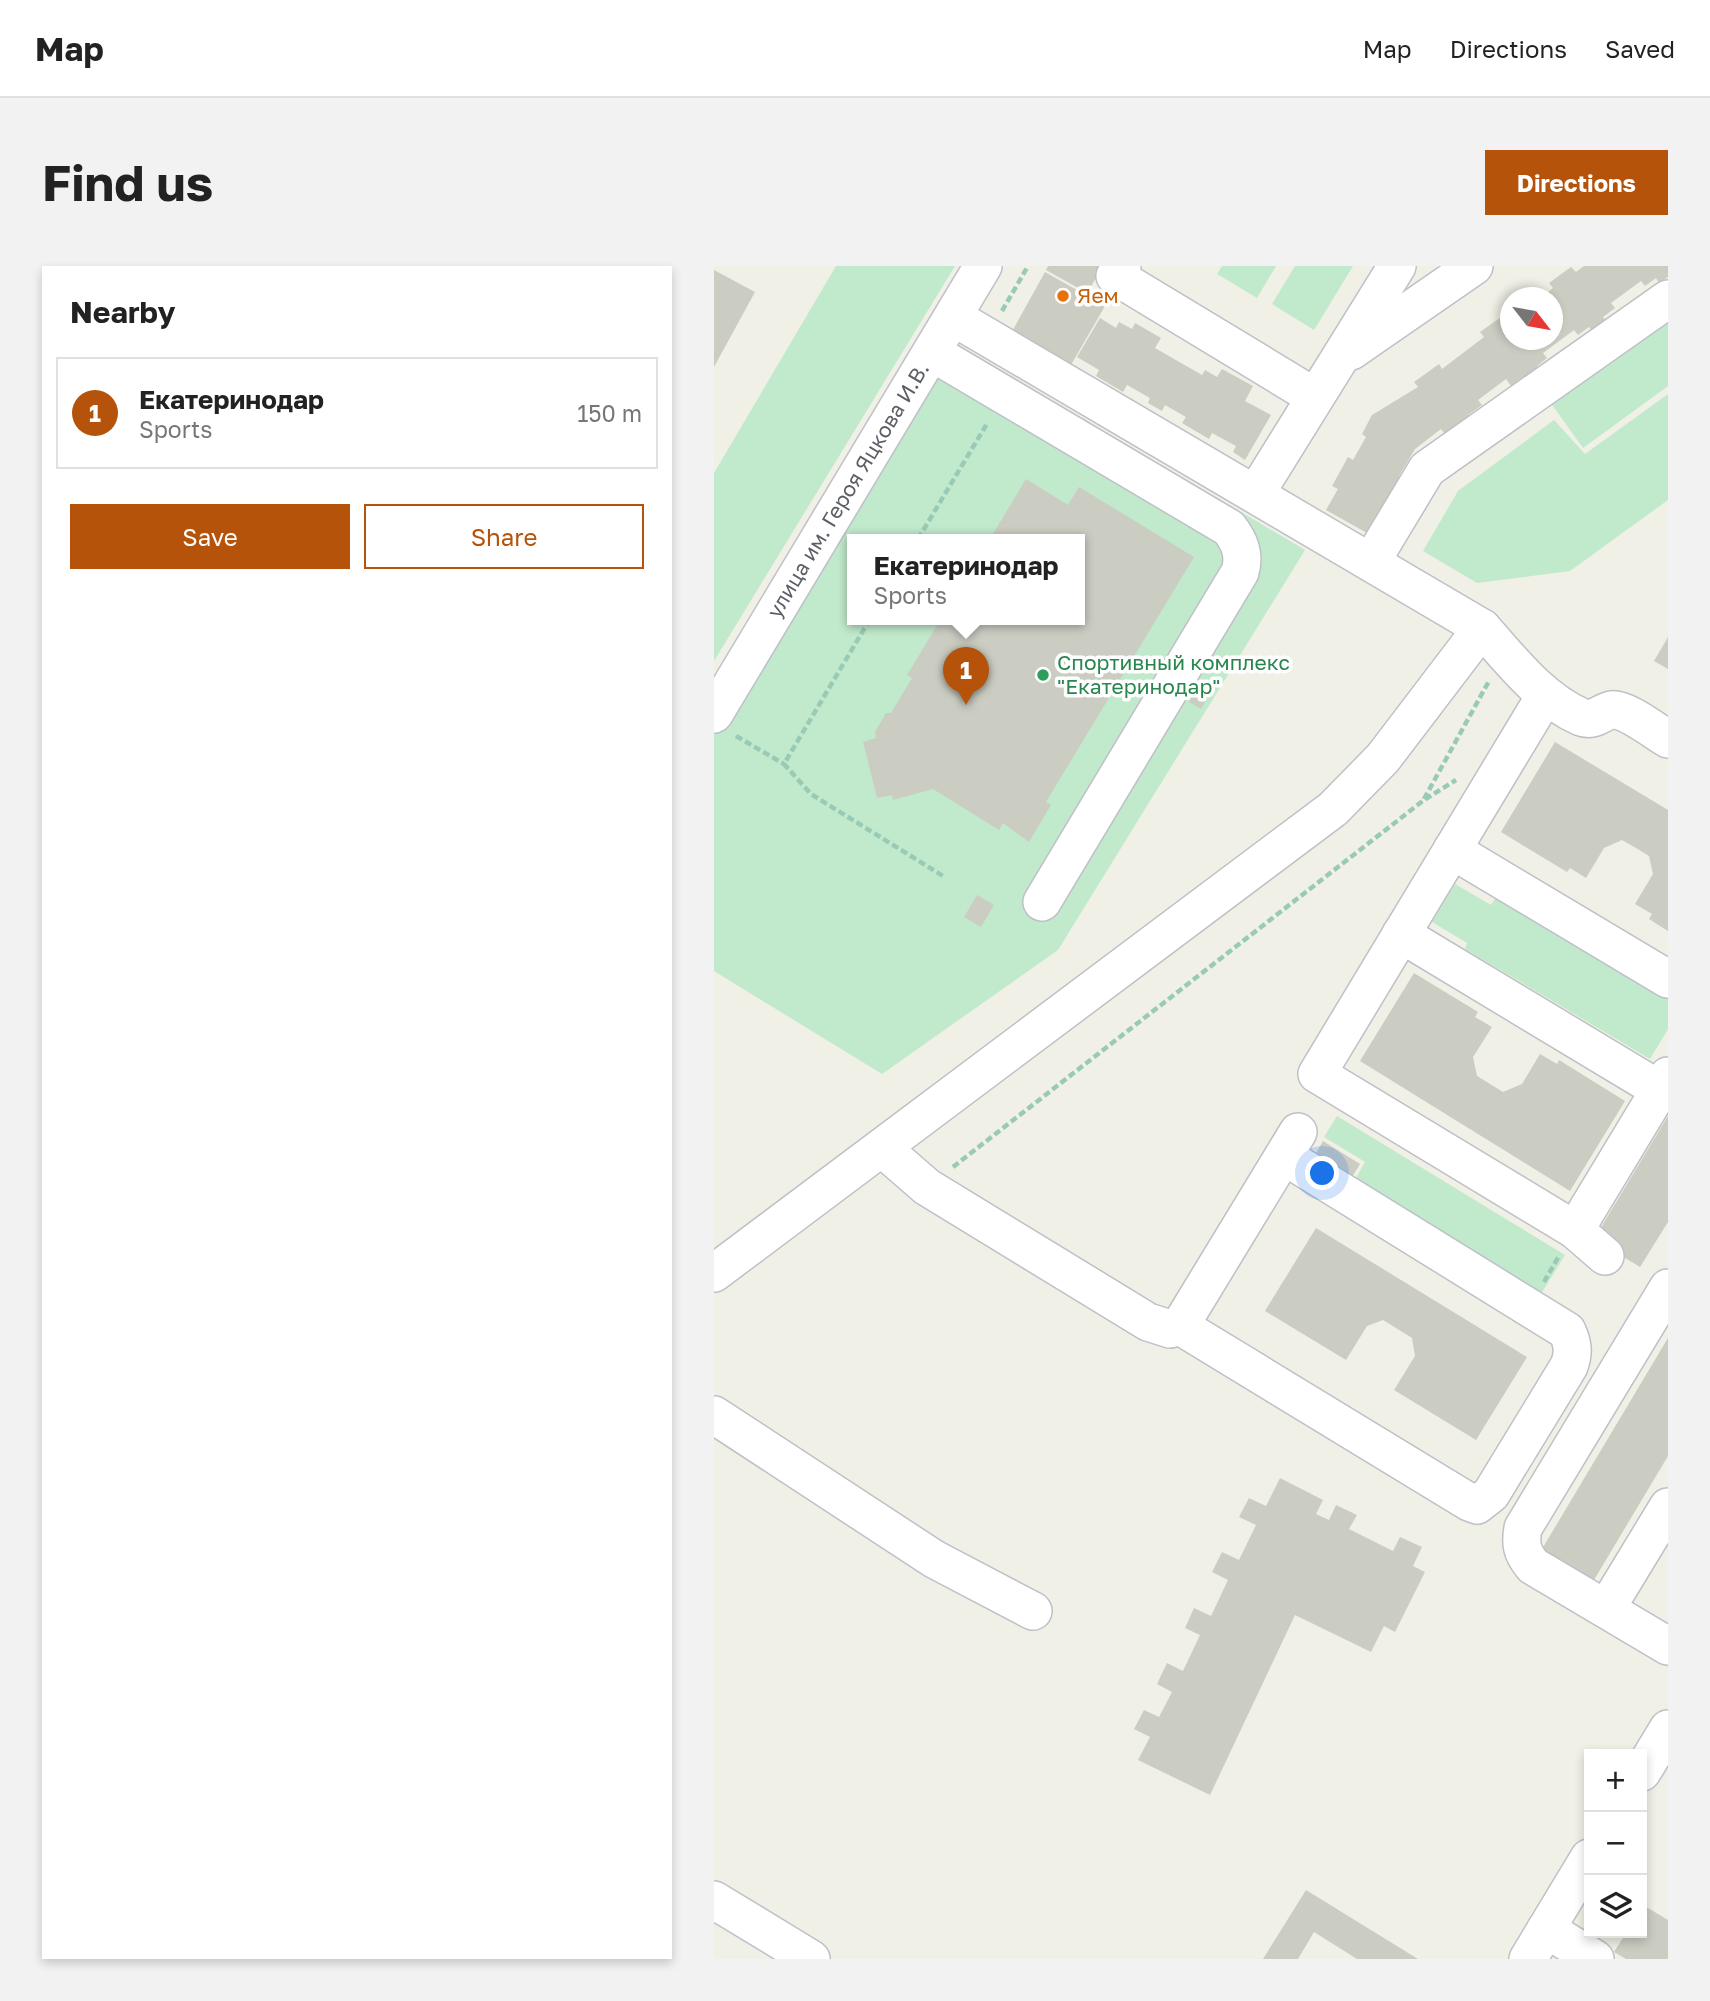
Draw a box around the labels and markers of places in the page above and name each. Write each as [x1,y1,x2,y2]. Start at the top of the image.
place label: Яем [1077,282,1119,308]
marker: Яем [1055,288,1071,304]
pin: 1 [943,647,989,705]
place label: Спортивный комплекс "Екатеринодар" [1057,649,1290,699]
marker: Спортивный комплекс "Екатеринодар" [1035,667,1051,683]

